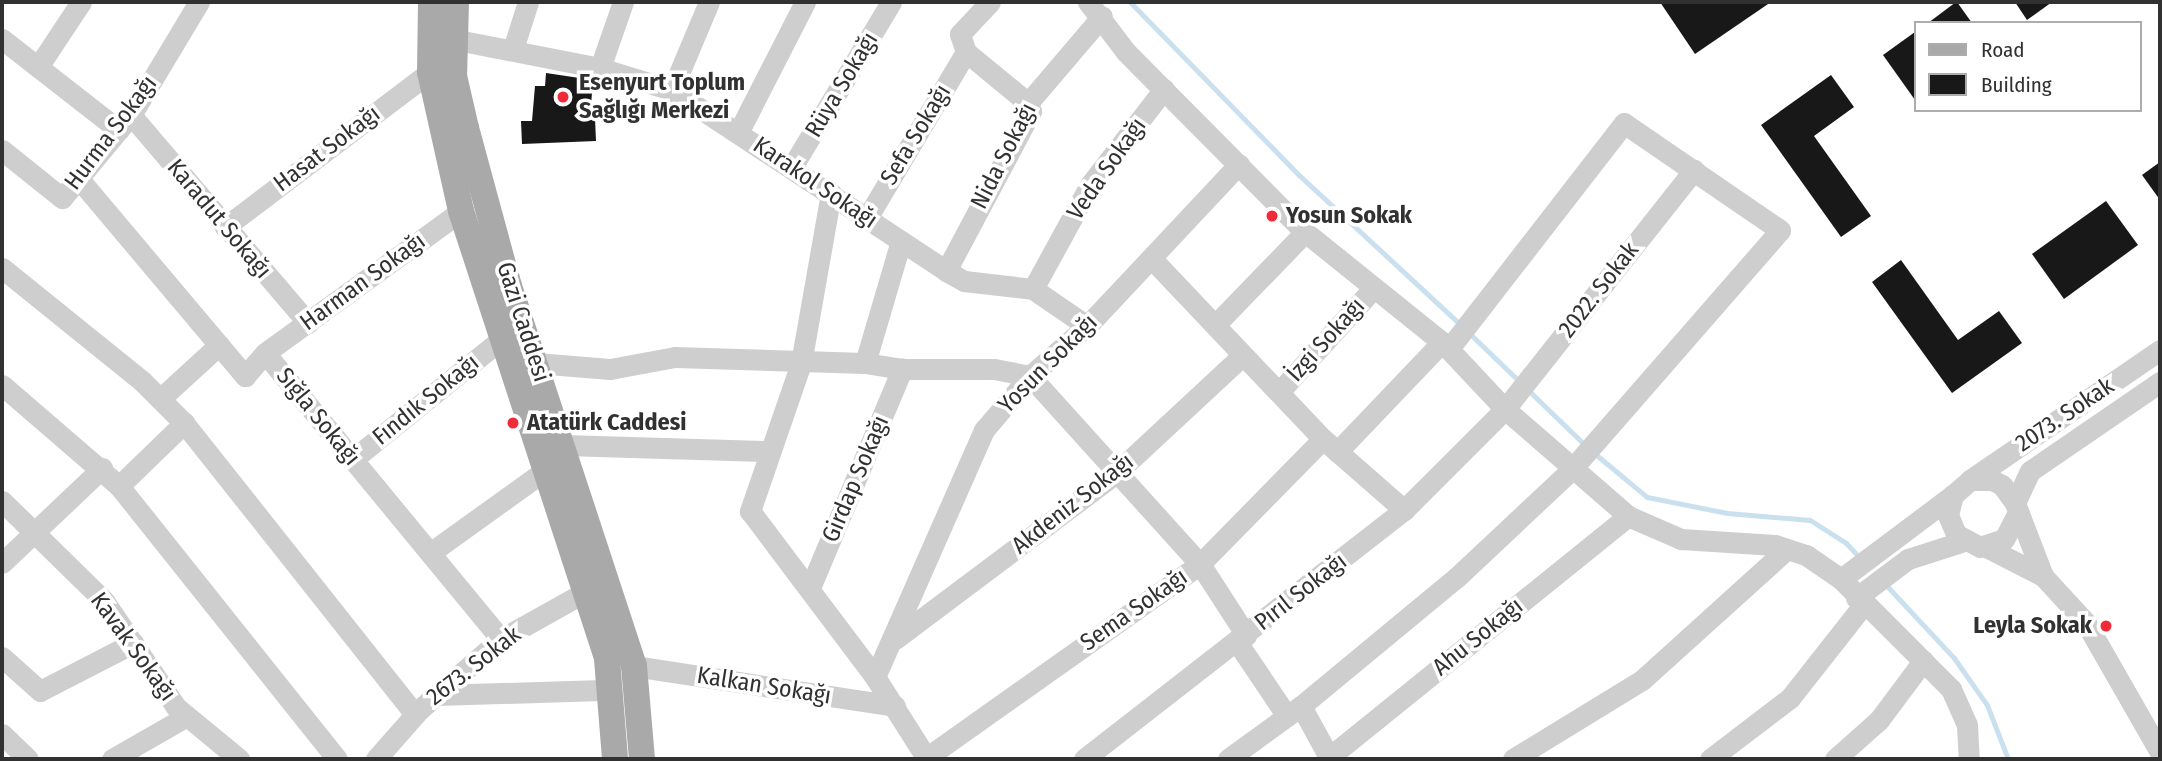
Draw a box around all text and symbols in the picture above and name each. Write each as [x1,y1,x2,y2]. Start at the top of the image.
legend [1913,21,2141,112]
street label: Rüya Sokağı [799,27,885,143]
text: Road [1981,37,2025,63]
place label: Esenyurt Toplum Sağlığı Merkezi [579,69,745,125]
street label: Hurma Sokağı [59,70,163,196]
text: Building [1981,72,2052,98]
street label: Sefa Sokağı [875,79,957,191]
marker: Esenyurt Toplum Sağlığı Merkezi [553,87,573,107]
street label: Nida Sokağı [965,98,1043,214]
street label: Hasat Sokağı [268,100,386,198]
street label: Veda Sokağı [1061,112,1153,226]
street label: Karakol Sokağı [747,131,883,235]
street label: Karadut Sokağı [161,154,277,284]
place label: Yosun Sokak [1286,202,1412,230]
marker: Yosun Sokak [1264,208,1280,224]
street label: Harman Sokağı [295,227,431,337]
street label: 2022. Sokak [1553,237,1645,343]
street label: Gazi Caddesi [490,258,556,386]
street label: İzgi Sokağı [1281,292,1371,388]
street label: Yosun Sokağı [992,308,1104,420]
street label: Fındık Sokağı [367,348,485,452]
street label: Sığla Sokağı [270,362,366,472]
street label: 2073. Sokak [2010,372,2120,458]
place label: Atatürk Caddesi [527,409,686,437]
street label: Girdap Sokağı [816,411,896,547]
marker: Atatürk Caddesi [505,415,521,431]
street label: Akdeniz Sokağı [1006,448,1140,560]
street label: Pırıl Sokağı [1249,547,1353,637]
street label: Sema Sokağı [1075,563,1193,657]
street label: Kavak Sokağı [84,587,182,707]
street label: Ahu Sokağı [1427,592,1529,682]
place label: Leyla Sokak [1973,612,2092,640]
marker: Leyla Sokak [2098,618,2114,634]
street label: 2673. Sokak [421,620,527,712]
street label: Kalkan Sokağı [695,661,833,711]

